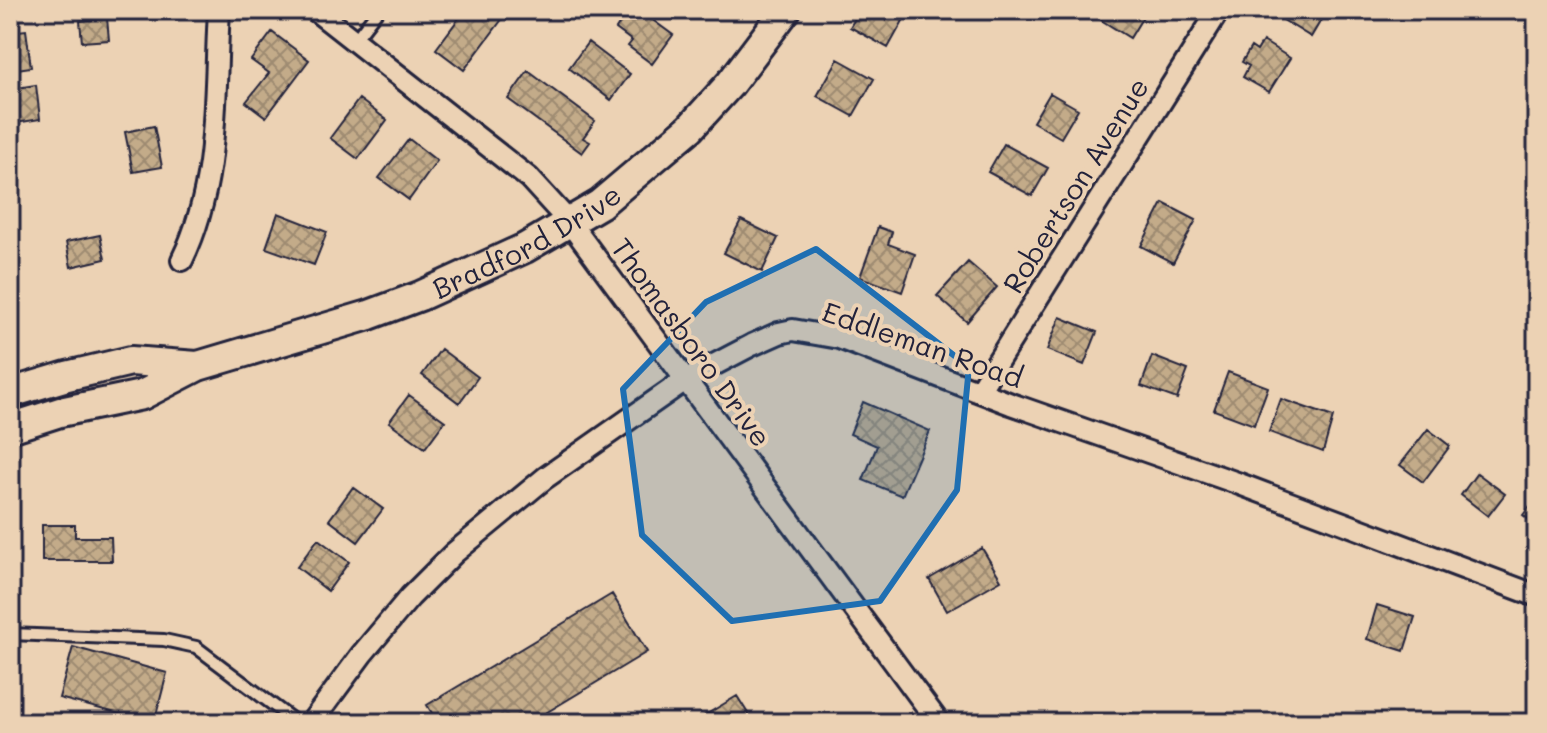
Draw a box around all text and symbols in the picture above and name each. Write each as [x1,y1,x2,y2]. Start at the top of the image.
street label: Robertson Avenue [994,70,1156,300]
street label: Bradford Drive [426,176,628,306]
street label: Thomasboro Drive [604,231,780,453]
street label: Eddleman Road [818,293,1028,395]

